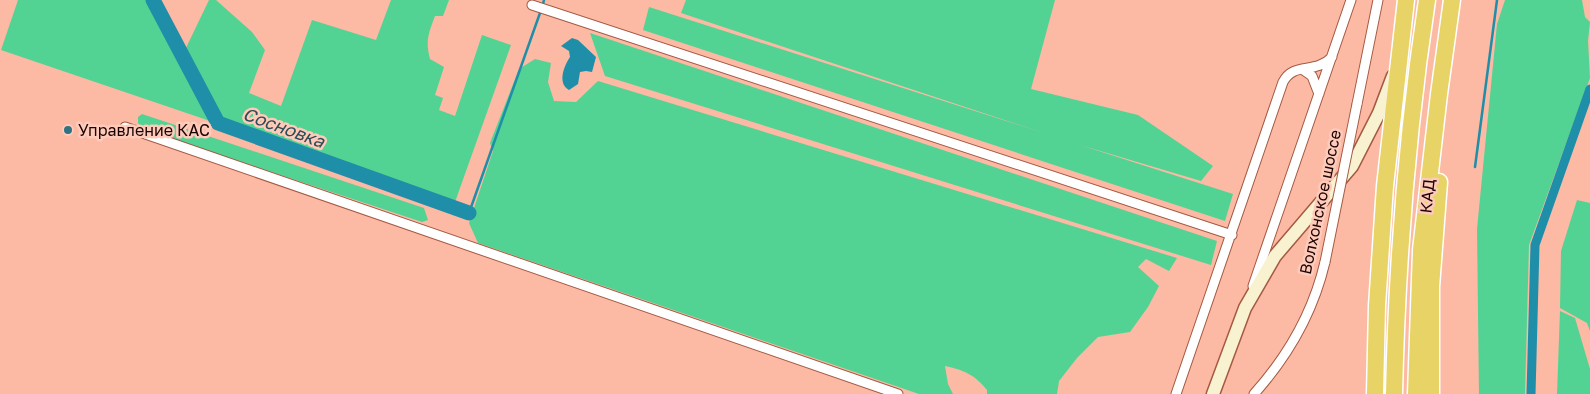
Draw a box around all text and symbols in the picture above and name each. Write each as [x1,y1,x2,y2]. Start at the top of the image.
water label: Сосновка [240,102,329,152]
place label: Управление КАС [78,120,210,140]
marker: Управление КАС [62,124,74,136]
street label: Волхонское шоссе [1295,128,1345,276]
street label: КАД [1415,178,1439,214]

